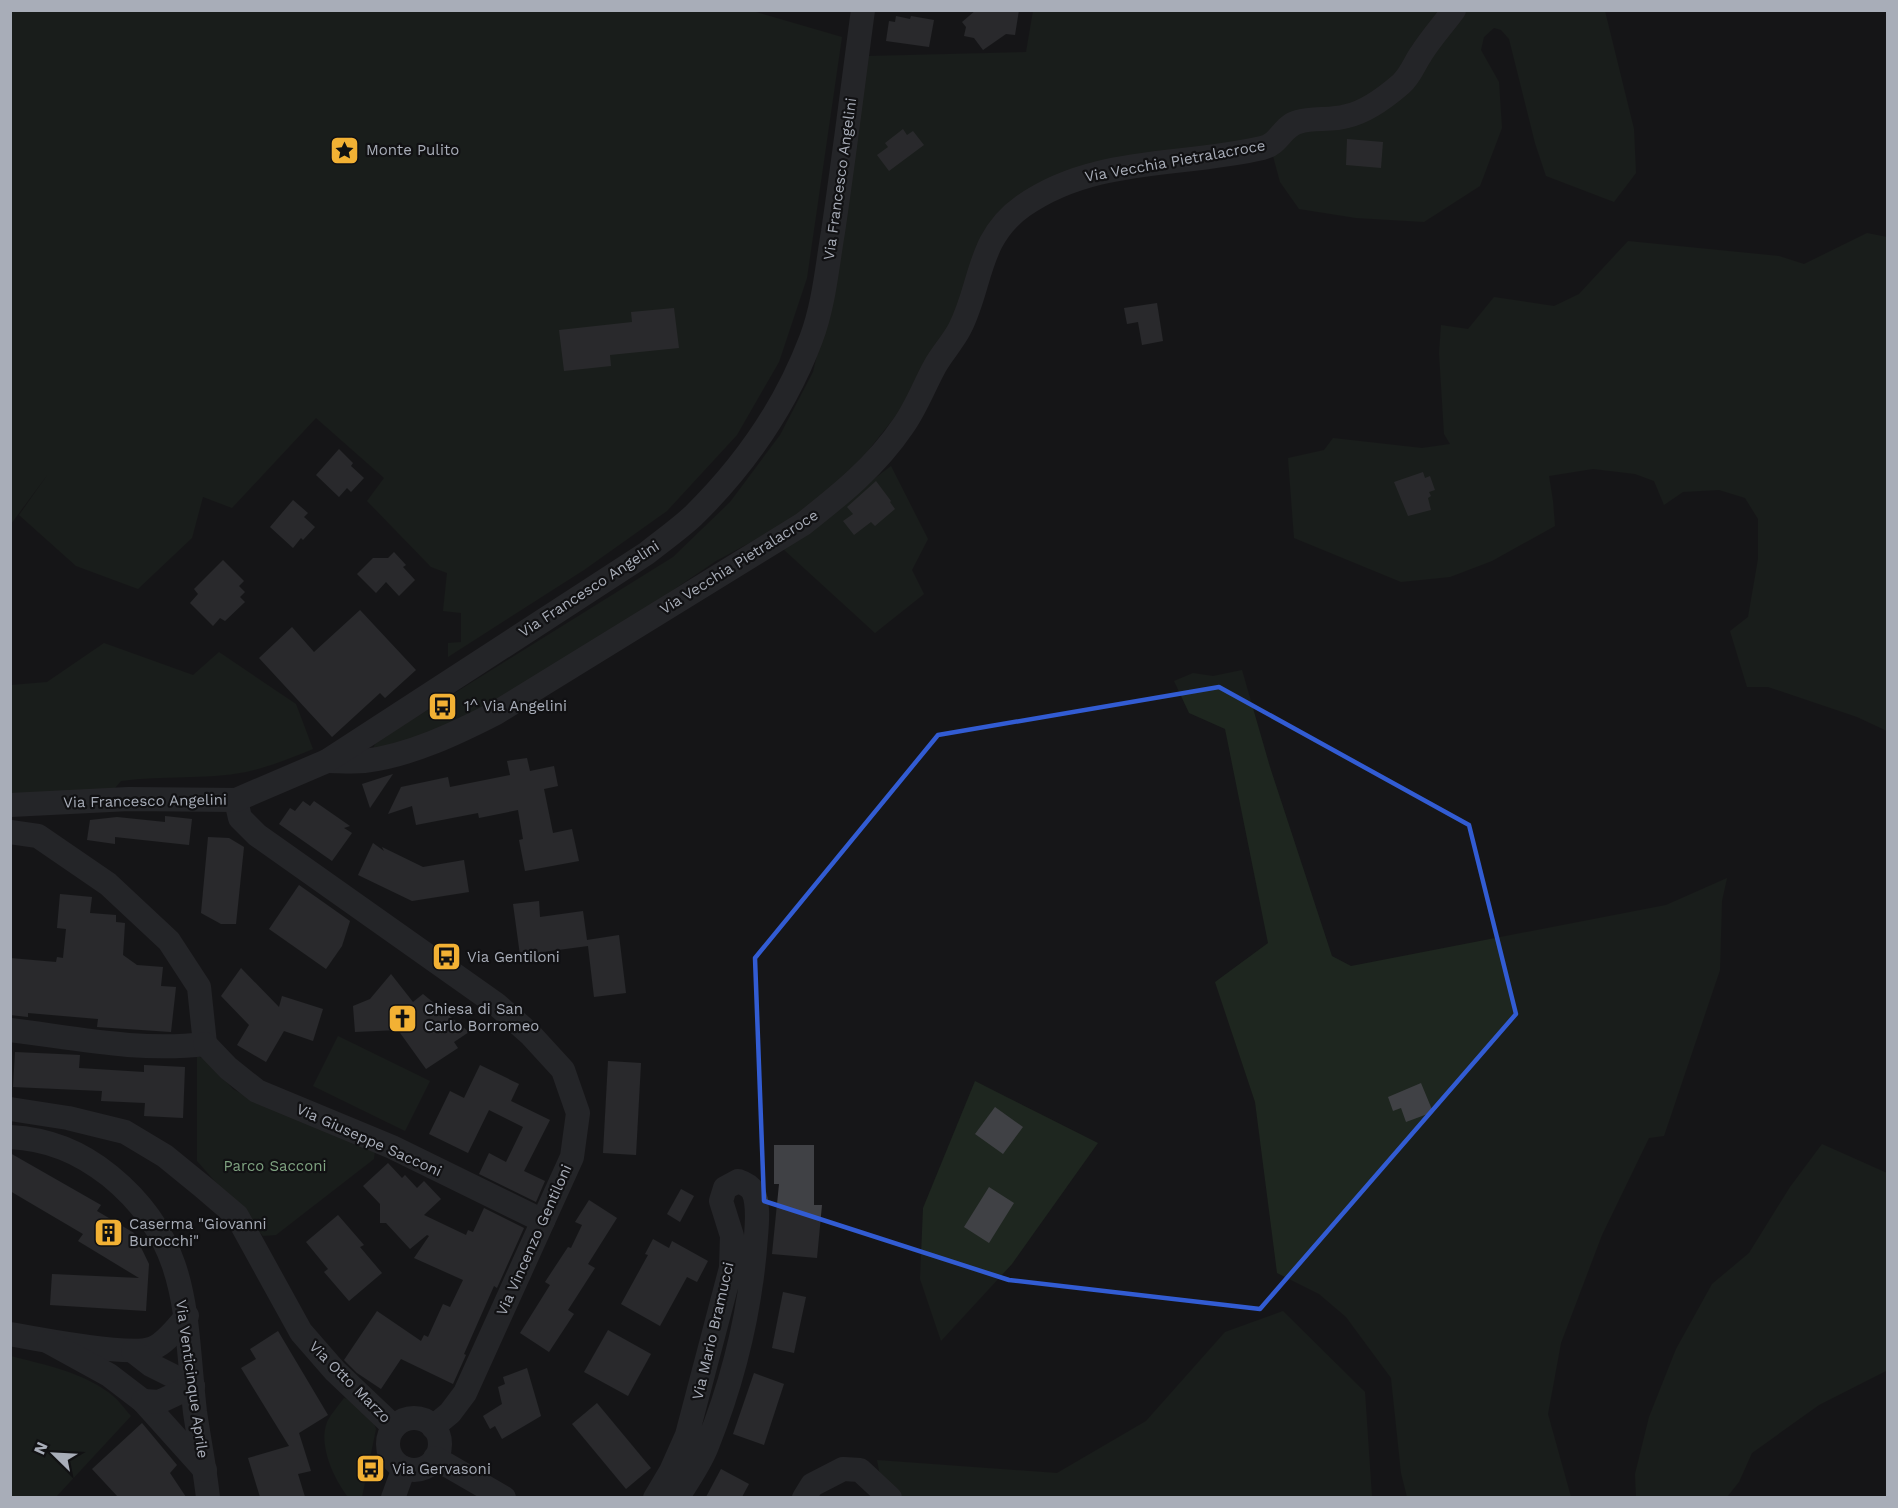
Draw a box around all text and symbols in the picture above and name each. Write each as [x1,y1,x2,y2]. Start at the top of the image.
street label: Via Francesco Angelini [820,97,860,261]
place icon: Monte Pulito [329,134,361,166]
street label: Via Vecchia Pietralacroce [1083,136,1267,186]
place label: Monte Pulito [366,141,459,159]
street label: Via Vecchia Pietralacroce [657,506,821,618]
street label: Via Francesco Angelini [515,537,663,641]
bus stop icon: 1^ Via Angelini [427,690,459,722]
place label: 1^ Via Angelini [464,697,567,715]
street label: Via Francesco Angelini [63,791,227,811]
bus stop icon: Via Gentiloni [430,941,462,973]
place label: Via Gentiloni [467,948,560,966]
place label: Chiesa di San Carlo Borromeo [424,1000,539,1035]
church icon: Chiesa di San Carlo Borromeo [387,1002,419,1034]
street label: Via Giuseppe Sacconi [294,1100,444,1180]
park label: Parco Sacconi [223,1157,327,1175]
street label: Via Vincenzo Gentiloni [492,1162,576,1318]
place label: Caserma "Giovanni Burocchi" [129,1215,267,1250]
building icon: Caserma "Giovanni Burocchi" [92,1217,124,1249]
street label: Via Mario Bramucci [688,1260,738,1402]
street label: Via Venticinque Aprile [172,1299,212,1459]
street label: Via Otto Marzo [305,1337,395,1427]
north arrow [24,1424,84,1484]
text: N [30,1439,52,1457]
bus stop icon: Via Gervasoni [355,1453,387,1485]
place label: Via Gervasoni [392,1460,491,1478]

